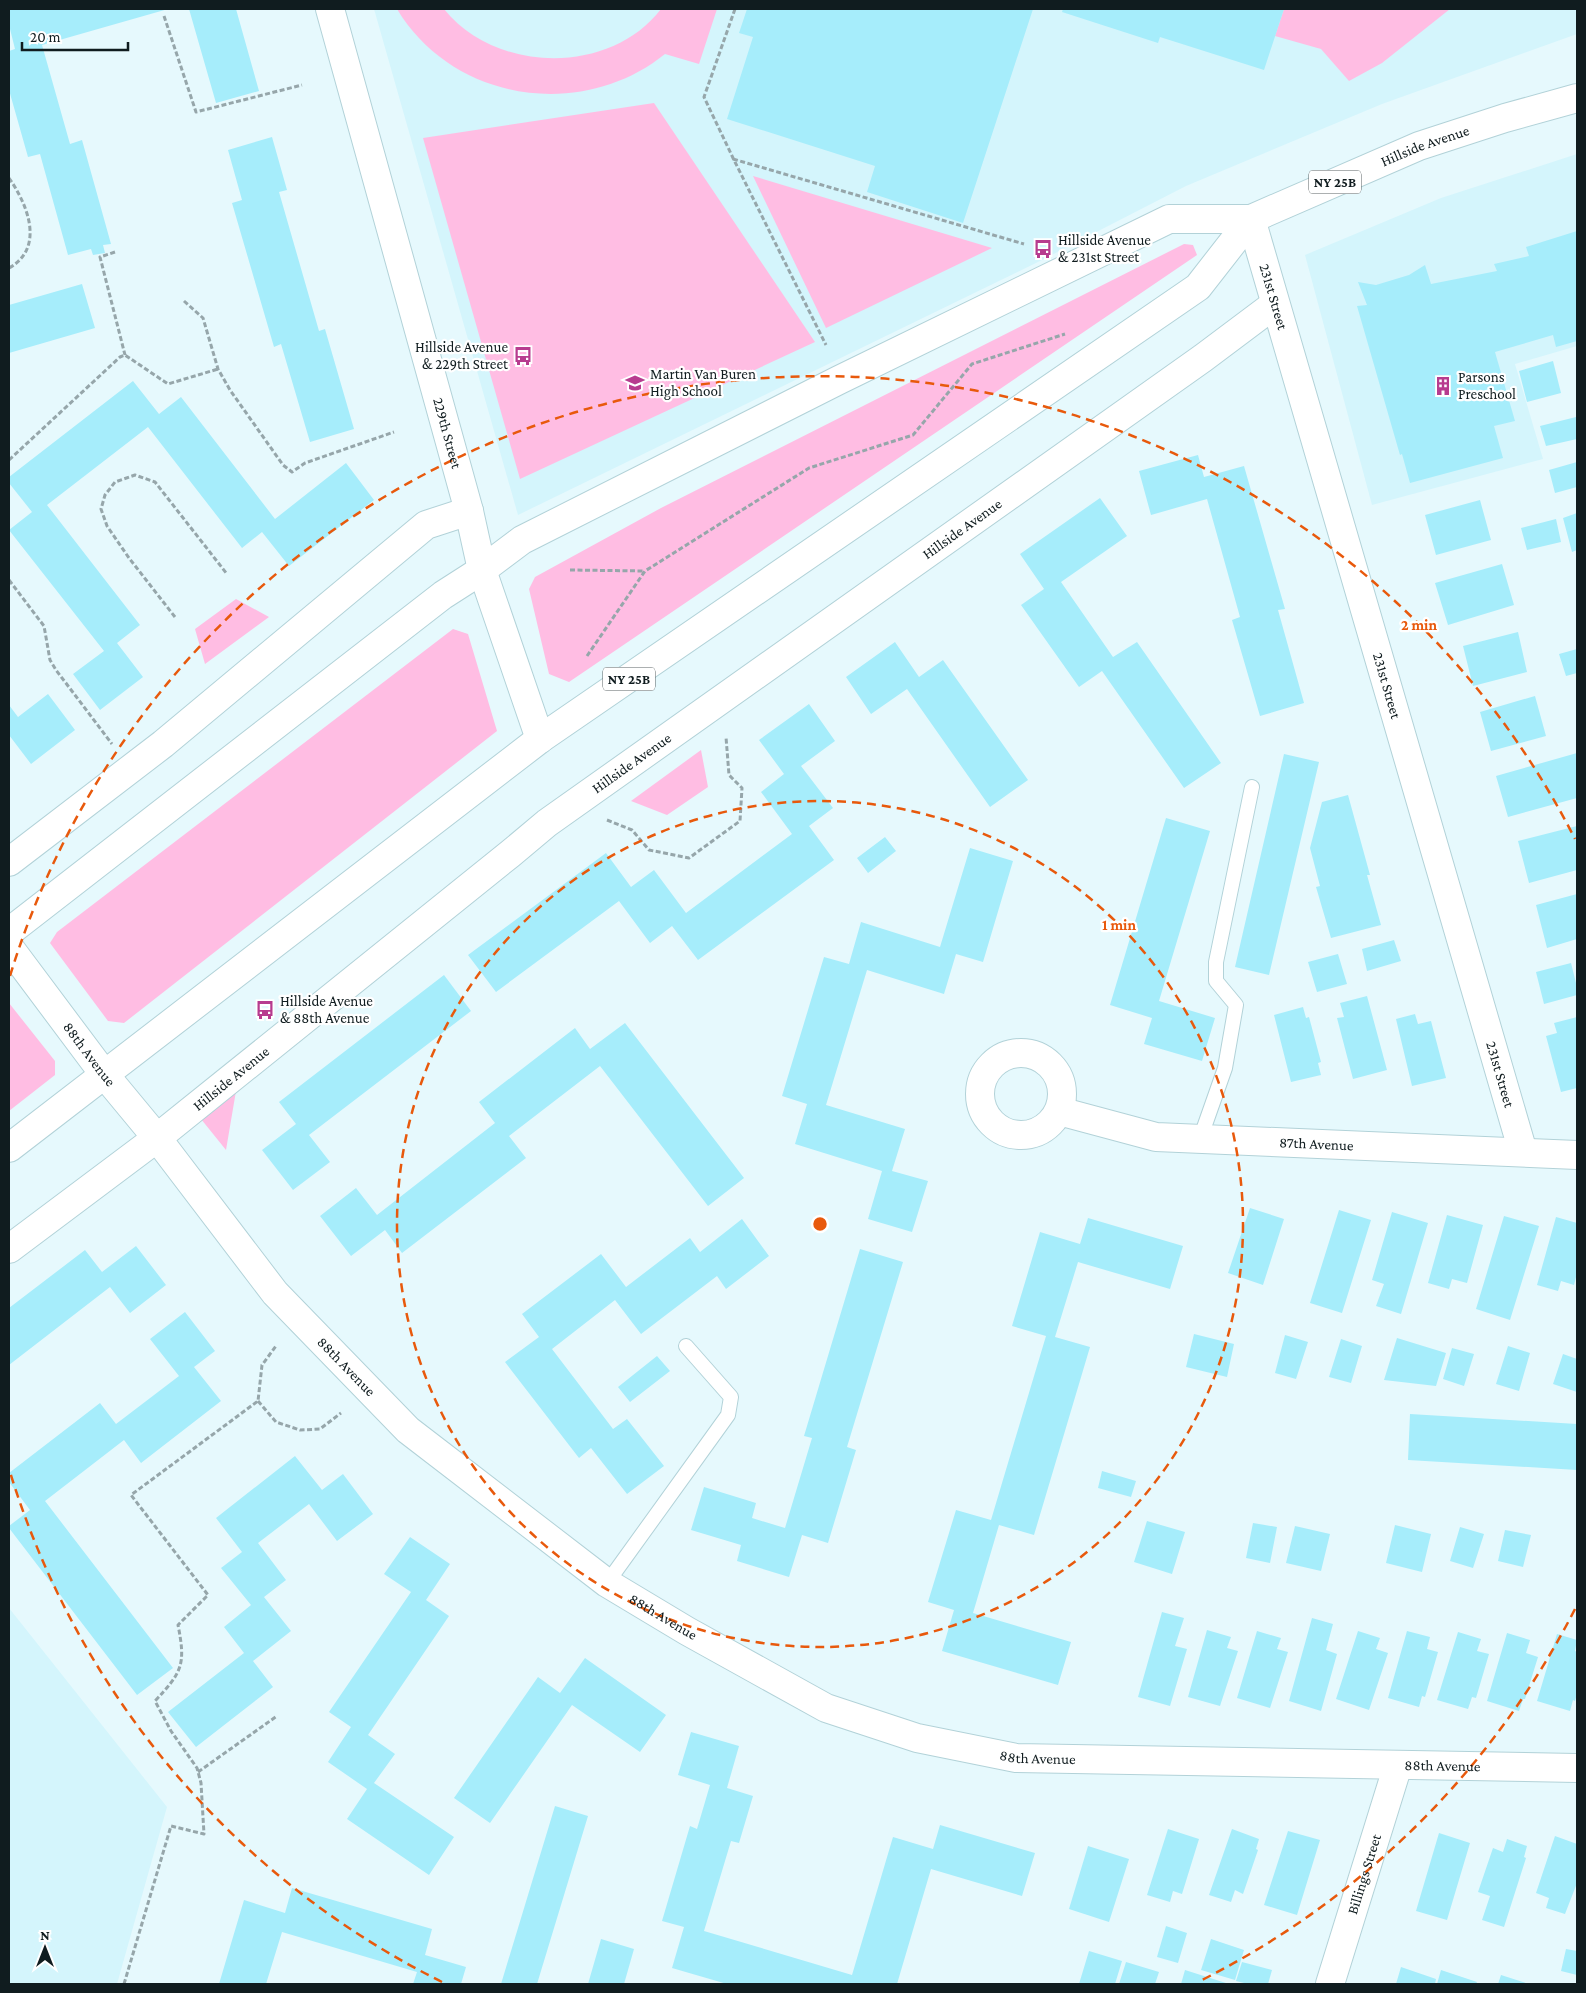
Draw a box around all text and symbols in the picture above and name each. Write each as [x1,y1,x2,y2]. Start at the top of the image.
scale bar [22,20,129,52]
text: 20 m [30,29,61,45]
street label: Hillside Avenue [1378,122,1472,170]
road number: NY 25B [1309,170,1361,193]
place label: Hillside Avenue & 231st Street [1058,232,1151,265]
bus stop icon: Hillside Avenue & 231st Street [1032,238,1054,260]
street label: 231st Street [1256,262,1291,333]
place label: Hillside Avenue & 229th Street [415,339,509,372]
bus stop icon: Hillside Avenue & 229th Street [512,345,534,367]
place label: Martin Van Buren High School [650,366,756,400]
place label: Parsons Preschool [1458,369,1516,402]
school or university icon: Martin Van Buren High School [624,372,646,394]
building icon: Parsons Preschool [1432,375,1454,397]
street label: 229th Street [430,396,465,471]
street label: Hillside Avenue [919,495,1005,562]
text: 2 min [1401,617,1437,633]
street label: 231st Street [1370,651,1405,721]
road number: NY 25B [603,668,655,691]
street label: Hillside Avenue [589,729,674,796]
text: 1 min [1102,917,1136,933]
place label: Hillside Avenue & 88th Avenue [280,993,373,1026]
bus stop icon: Hillside Avenue & 88th Avenue [254,999,276,1021]
street label: 88th Avenue [60,1019,119,1090]
street label: 231st Street [1483,1039,1518,1110]
street label: Hillside Avenue [190,1043,273,1114]
street label: 87th Avenue [1279,1134,1354,1153]
centre of rings [811,1215,829,1233]
street label: 88th Avenue [314,1334,379,1400]
street label: 88th Avenue [626,1590,700,1643]
street label: 88th Avenue [998,1747,1076,1767]
street label: 88th Avenue [1404,1757,1481,1774]
street label: Billings Street [1344,1831,1384,1916]
north arrow [20,1923,70,1973]
text: N [40,1927,50,1943]

